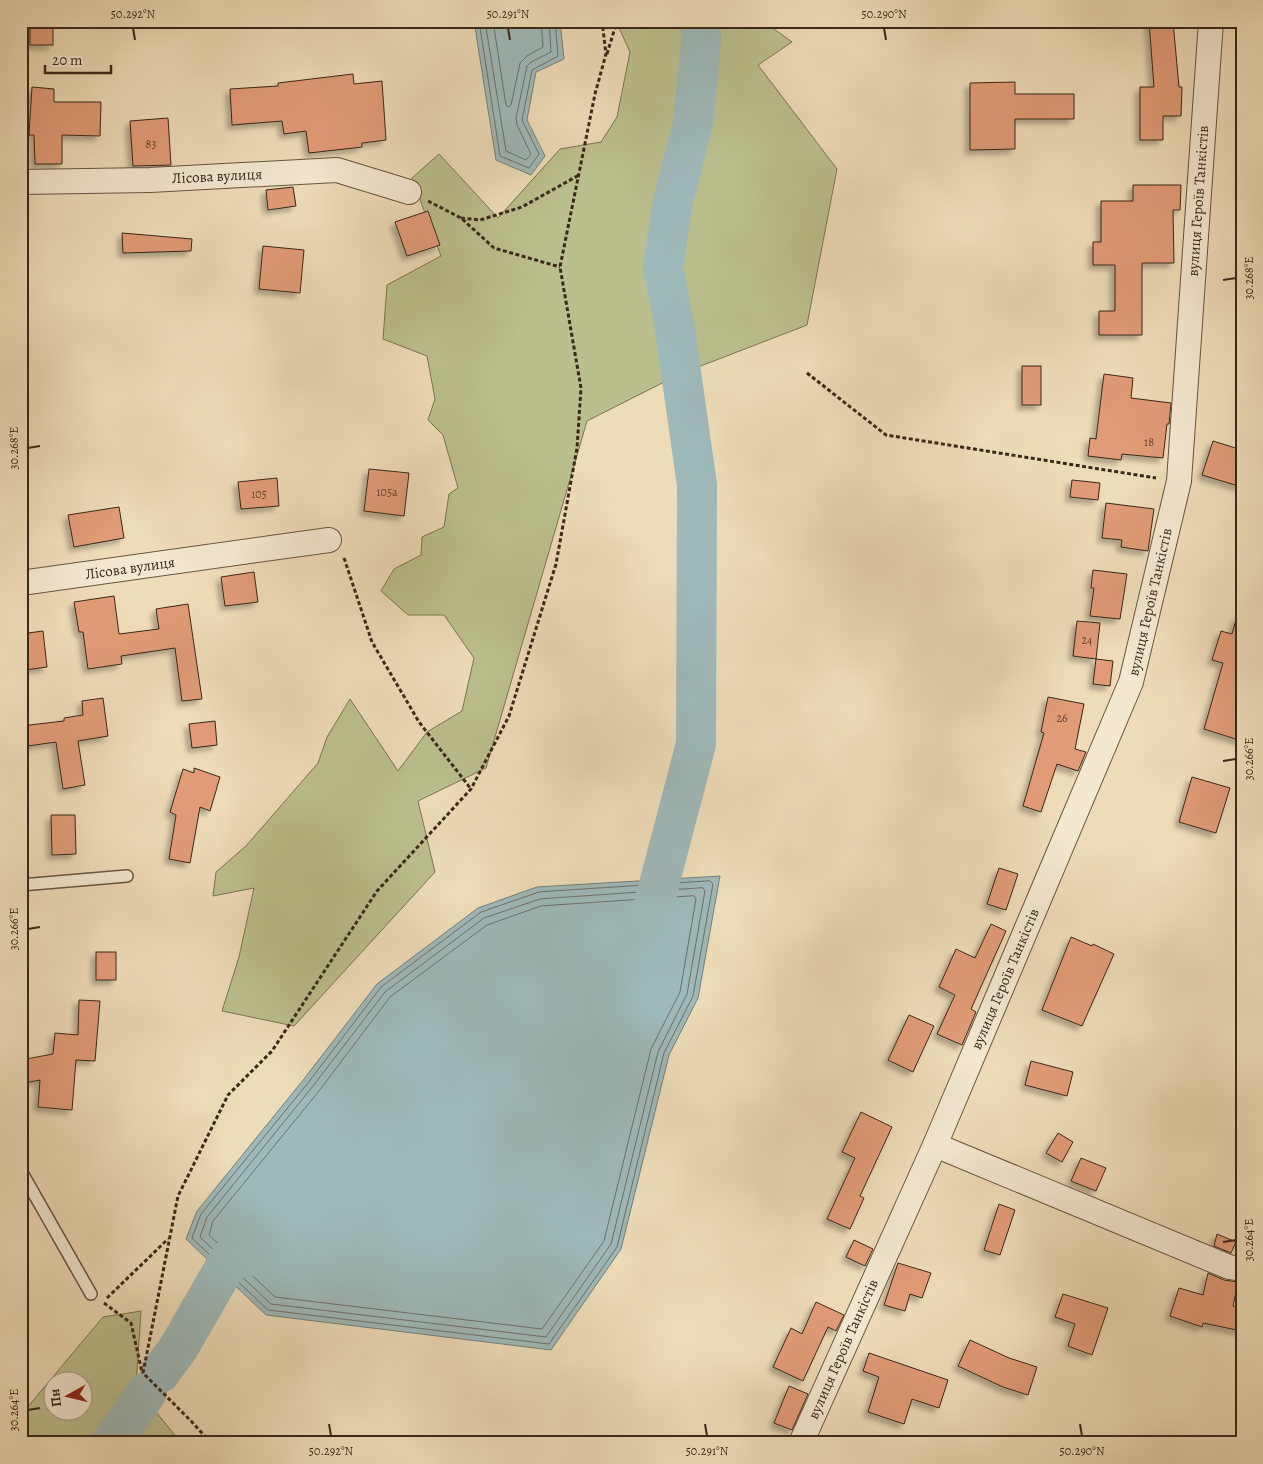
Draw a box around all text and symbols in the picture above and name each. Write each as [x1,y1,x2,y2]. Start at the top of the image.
text: 50.292°N [111,6,156,22]
text: 50.291°N [487,6,530,22]
text: 50.290°N [861,6,907,22]
scale bar [45,42,111,74]
text: 20 m [52,50,83,70]
street label: вулиця Героїв Танкістів [1183,125,1213,277]
house number: 83 [146,136,156,152]
street label: Лісова вулиця [171,164,263,188]
text: 30.268°E [1241,257,1257,299]
text: 30.268°E [6,427,22,469]
house number: 18 [1144,434,1154,450]
house number: 105а [376,484,398,500]
house number: 105 [251,486,267,502]
street label: вулиця Героїв Танкістів [1123,526,1177,678]
street label: Лісова вулиця [84,552,176,584]
house number: 24 [1081,632,1093,648]
house number: 26 [1056,710,1068,726]
text: 30.266°E [1241,738,1257,780]
street label: вулиця Героїв Танкістів [966,905,1044,1053]
text: 30.266°E [6,908,22,950]
text: 30.264°E [1241,1219,1257,1261]
street label: вулиця Героїв Танкістів [803,1276,883,1422]
north arrow [42,1372,92,1422]
text: Пн [45,1387,66,1408]
text: 30.264°E [6,1389,22,1431]
text: 50.292°N [309,1443,354,1459]
text: 50.291°N [686,1443,729,1459]
text: 50.290°N [1059,1443,1105,1459]

